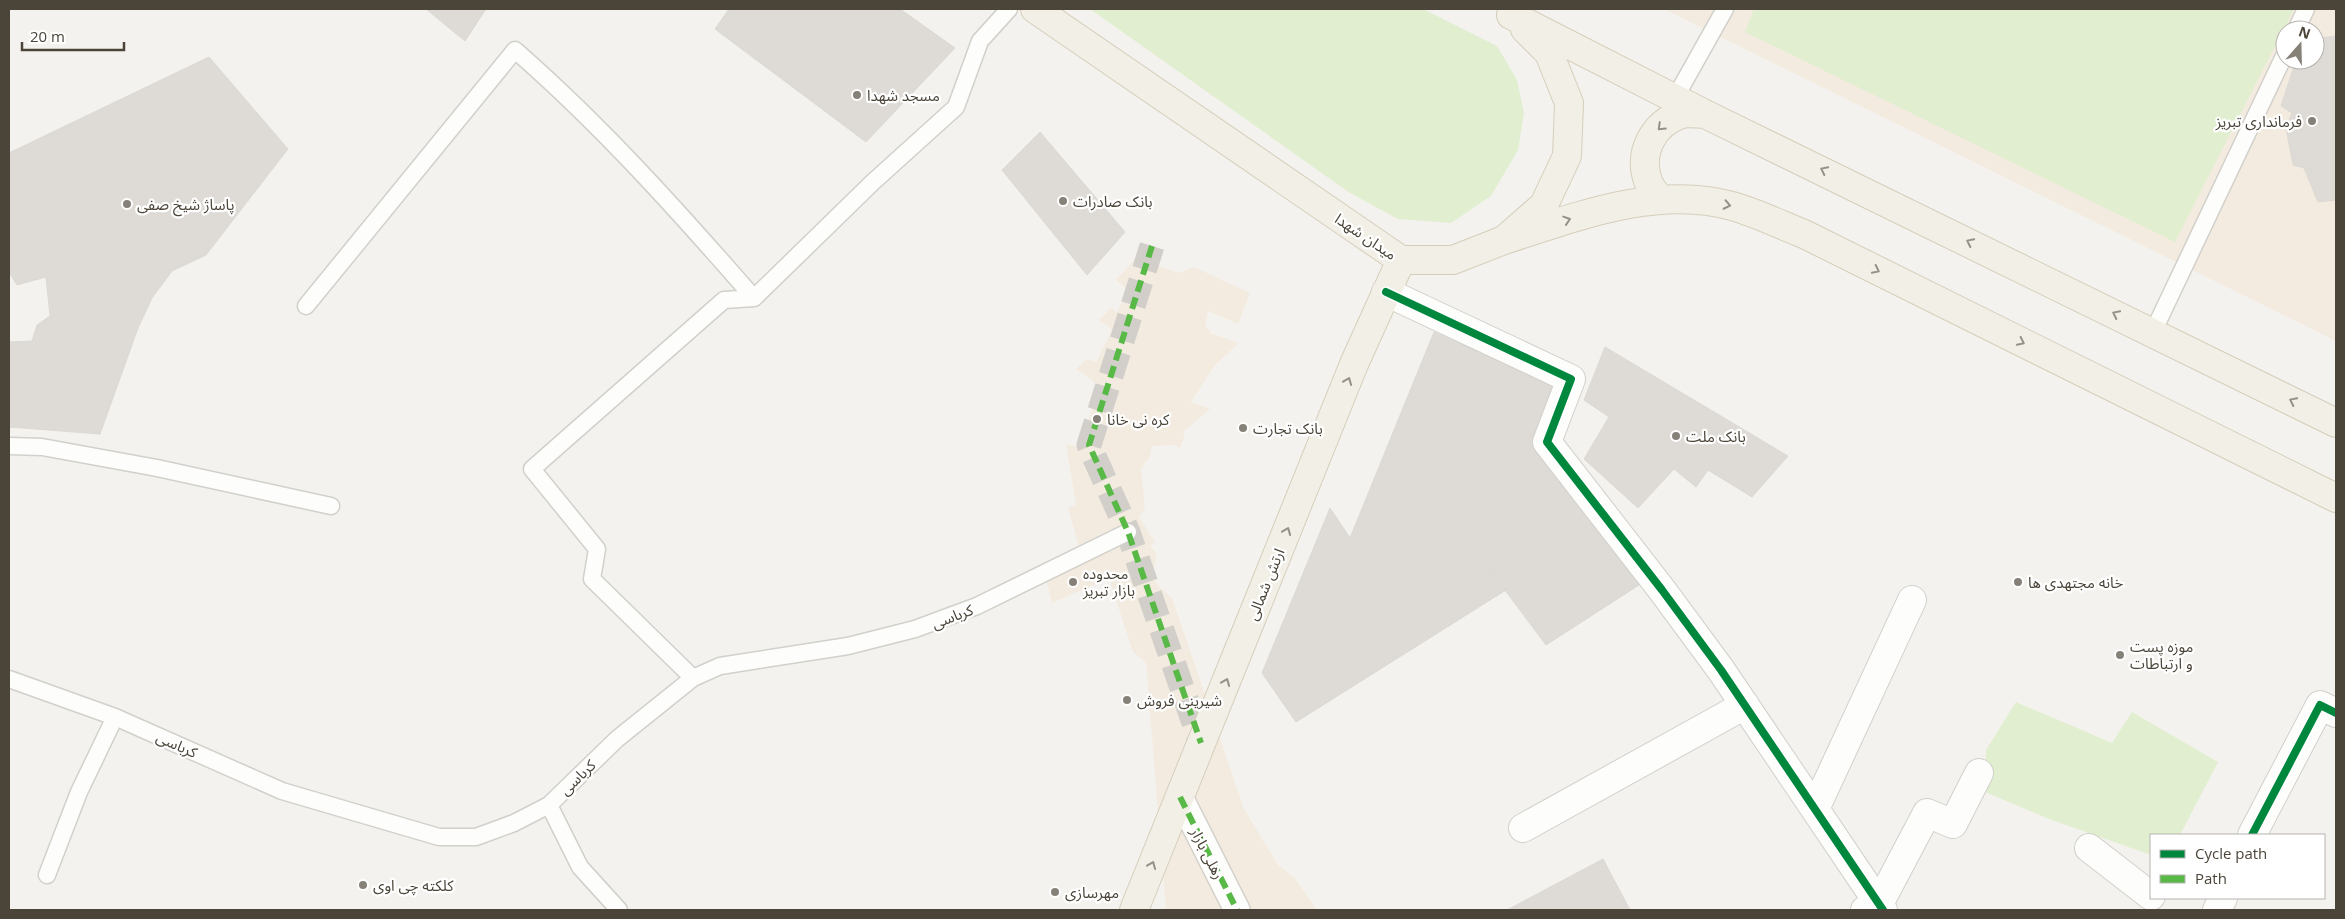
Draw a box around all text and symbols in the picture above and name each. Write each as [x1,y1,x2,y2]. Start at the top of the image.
scale bar [22,20,125,52]
north arrow [2275,20,2325,70]
text: N [2296,21,2313,43]
text: 20 m [30,26,65,46]
place label: مسجد شهدا [867,85,940,105]
marker: مسجد شهدا [851,89,863,101]
place label: فرمانداری تبریز [2215,111,2302,131]
marker: فرمانداری تبریز [2306,115,2318,127]
one-way arrow [1658,121,1667,130]
one-way arrow [1820,166,1829,176]
place label: بانک صادرات [1073,191,1153,211]
place label: پاساژ شیخ صفی [137,194,234,217]
marker: بانک صادرات [1057,195,1069,207]
marker: پاساژ شیخ صفی [121,198,133,210]
one-way arrow [1722,200,1731,210]
street label: میدان شهدا [1331,208,1401,264]
one-way arrow [1563,216,1571,226]
one-way arrow [1966,238,1975,248]
one-way arrow [1871,264,1880,274]
one-way arrow [2112,310,2121,320]
one-way arrow [2016,336,2025,346]
one-way arrow [1342,377,1352,385]
one-way arrow [2289,398,2298,408]
place label: کره نی خانا [1107,409,1170,429]
marker: کره نی خانا [1091,413,1103,425]
place label: بانک تجارت [1253,418,1323,438]
marker: بانک تجارت [1237,422,1249,434]
place label: بانک ملت [1686,426,1746,446]
marker: بانک ملت [1670,430,1682,442]
one-way arrow [1280,527,1291,536]
street label: ارتش شمالی [1242,545,1288,623]
place label: محدوده بازار تبریز [1082,563,1135,600]
place label: خانه مجتهدی ها [2028,572,2123,592]
marker: محدوده بازار تبریز [1067,576,1079,588]
marker: خانه مجتهدی ها [2012,576,2024,588]
street label: کرباسی [928,599,976,633]
place label: موزه پست و ارتباطات [2130,636,2193,673]
marker: موزه پست و ارتباطات [2114,649,2126,661]
one-way arrow [1219,678,1230,687]
place label: شیرینی فروش [1137,690,1222,710]
marker: شیرینی فروش [1121,694,1133,706]
street label: کرباسی [153,726,201,762]
street label: کرباسی [555,754,600,799]
street label: رهلی بازار [1186,823,1230,882]
legend [2150,834,2325,899]
text: Cycle path [2195,843,2267,863]
one-way arrow [1146,861,1157,870]
text: Path [2195,868,2227,888]
place label: کلکته چی اوی [373,875,454,896]
marker: کلکته چی اوی [357,879,369,891]
place label: مهرسازی [1065,882,1119,902]
marker: مهرسازی [1049,886,1061,898]

